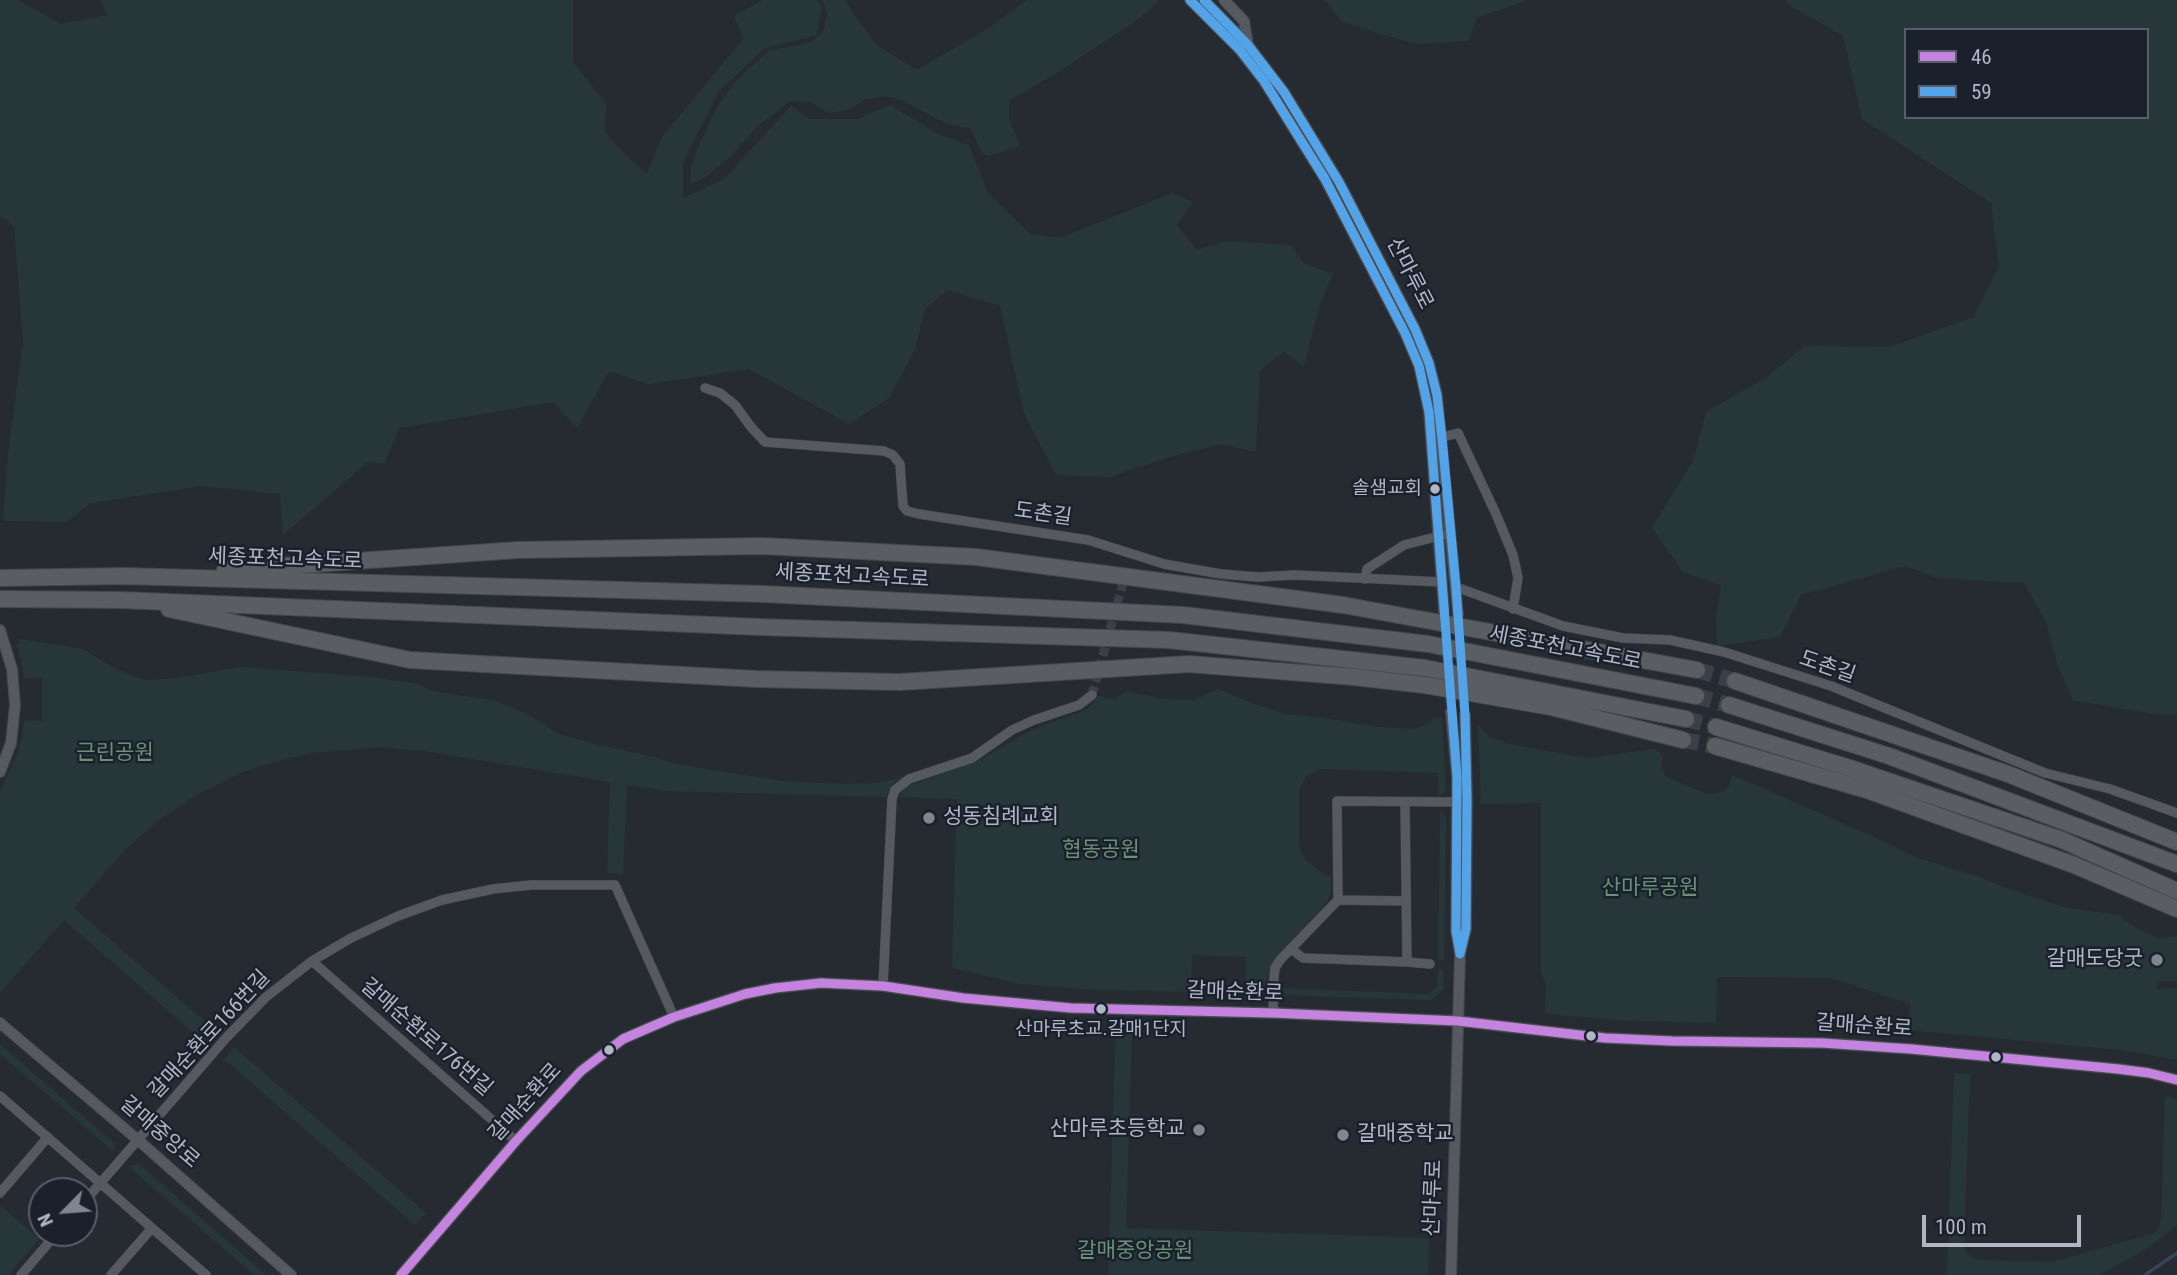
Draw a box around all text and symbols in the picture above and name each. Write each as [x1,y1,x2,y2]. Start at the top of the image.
legend [1904,28,2149,119]
text: 46 [1971,45,1992,69]
text: 59 [1971,80,1992,104]
street label: 산마루로 [1380,234,1438,314]
place label: 솔샘교회 [1352,478,1422,500]
marker: 솔샘교회 [1428,482,1442,496]
street label: 도촌길 [1013,498,1073,532]
street label: 세종포천고속도로 [207,545,363,575]
street label: 세종포천고속도로 [774,560,930,594]
street label: 세종포천고속도로 [1487,622,1643,676]
street label: 도촌길 [1795,647,1859,689]
park label: 근린공원 [76,741,154,767]
place label: 성동침례교회 [943,805,1059,831]
marker: 성동침례교회 [921,810,937,826]
park label: 협동공원 [1062,838,1140,864]
park label: 산마루공원 [1602,876,1698,902]
place label: 갈매도당굿 [2046,947,2143,973]
marker: 갈매도당굿 [2149,952,2165,968]
street label: 갈매순환로166번길 [144,966,276,1104]
street label: 갈매순환로176번길 [355,974,497,1102]
street label: 갈매순환로 [1186,979,1284,1007]
marker: 산마루초교.갈매1단지 [1094,1002,1108,1016]
street label: 갈매순환로 [1815,1011,1913,1043]
place label: 산마루초교.갈매1단지 [1015,1019,1187,1041]
unlabelled marker [1584,1029,1598,1043]
unlabelled marker [602,1043,616,1057]
unlabelled marker [1989,1050,2003,1064]
street label: 갈매순환로 [484,1059,568,1147]
street label: 갈매중앙로 [114,1092,204,1174]
place label: 산마루초등학교 [1050,1117,1185,1143]
marker: 산마루초등학교 [1191,1122,1207,1138]
place label: 갈매중학교 [1357,1122,1454,1148]
marker: 갈매중학교 [1335,1127,1351,1143]
street label: 산마루로 [1420,1159,1448,1237]
north arrow [28,1177,98,1247]
scale bar [1925,1202,2084,1246]
text: N [32,1210,58,1230]
text: 100 m [1935,1215,1987,1239]
park label: 갈매중앙공원 [1077,1239,1193,1265]

